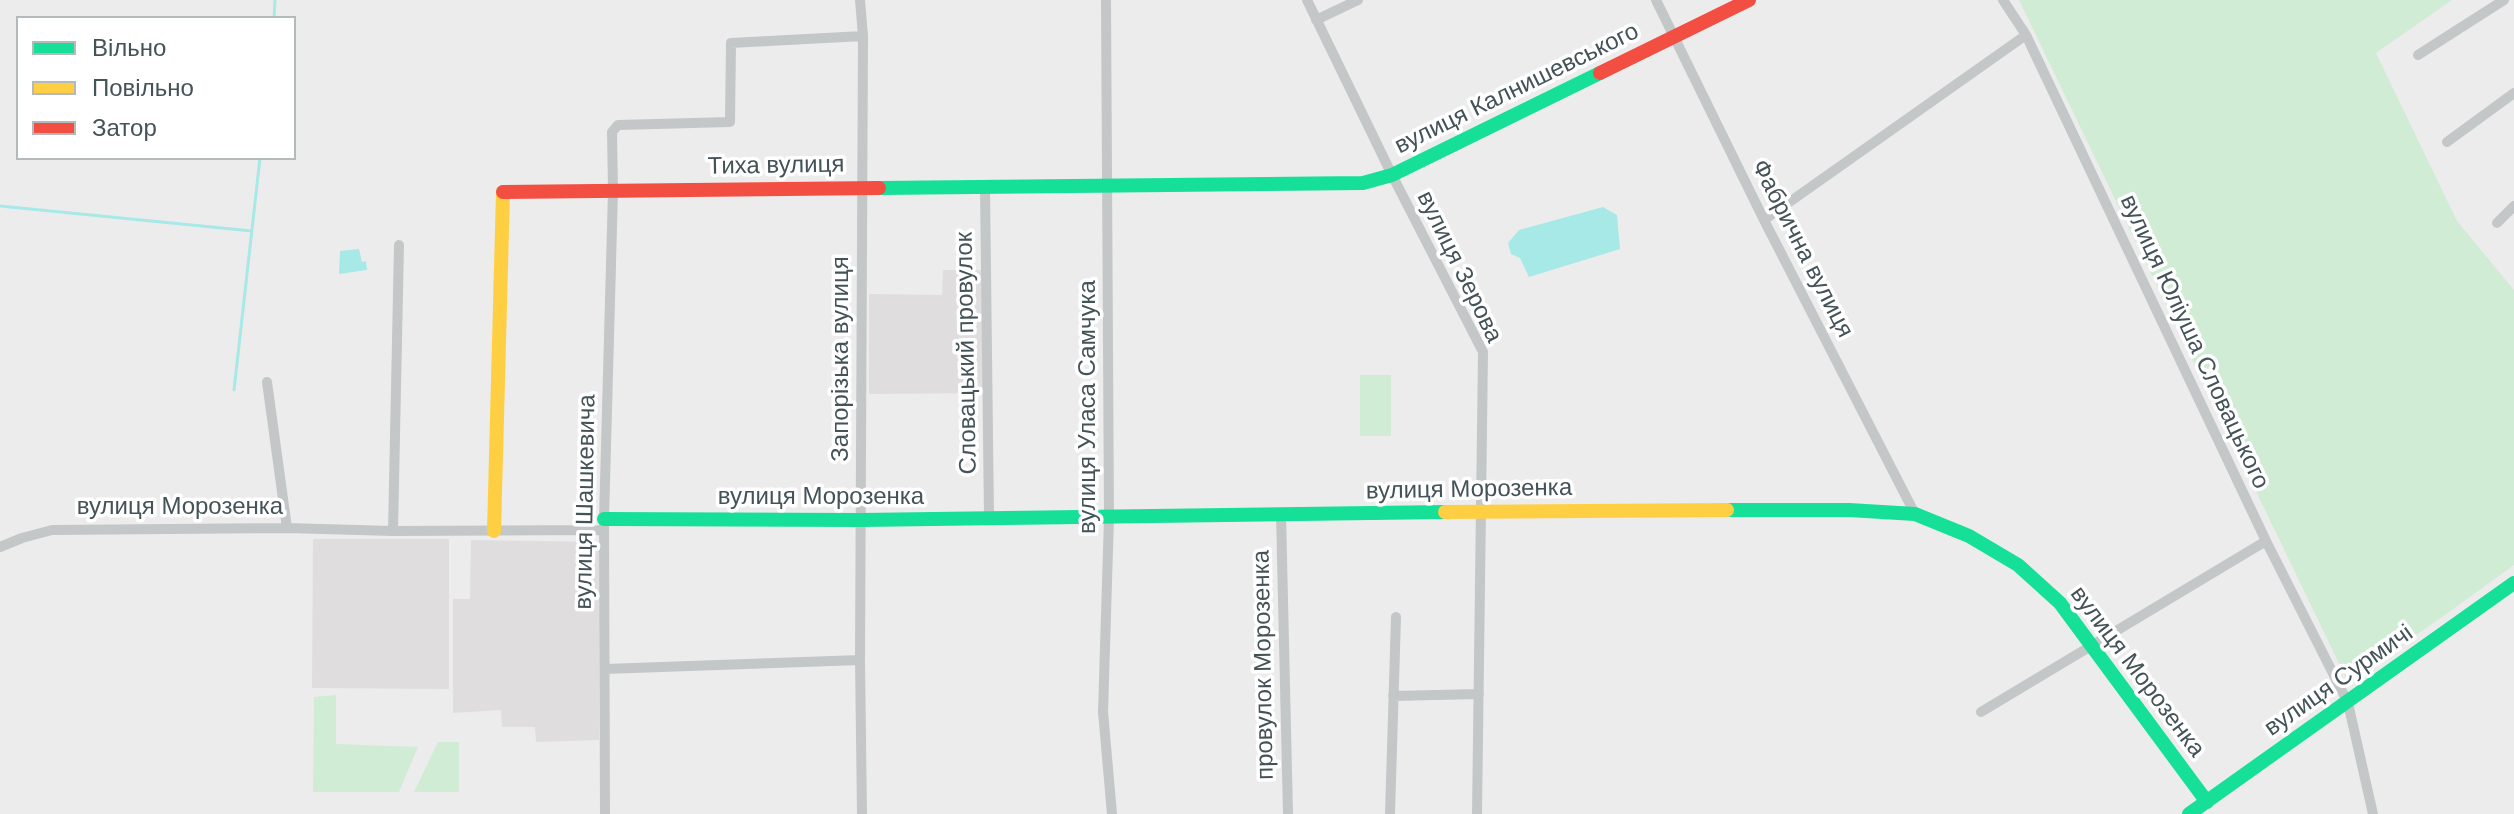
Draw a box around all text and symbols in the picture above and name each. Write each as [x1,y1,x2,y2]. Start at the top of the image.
legend [16,16,296,160]
street label: вулиця Калнишевського [1390,17,1644,161]
text: Вільно [92,34,166,61]
text: Повільно [92,74,194,101]
text: Затор [92,114,157,141]
street label: Тиха вулиця [707,150,845,182]
street label: Фабрична вулиця [1745,155,1859,343]
street label: вулиця Зерова [1410,187,1508,347]
street label: вулиця Юліуша Словацького [2113,190,2275,494]
street label: Словацький провулок [950,232,984,474]
street label: Запорізька вулиця [827,256,855,462]
street label: вулиця Уласа Самчука [1074,280,1102,534]
street label: вулиця Шашкевича [570,394,602,610]
street label: вулиця Морозенка [1366,474,1572,506]
street label: вулиця Морозенка [718,483,924,511]
street label: вулиця Морозенка [77,493,283,521]
street label: провулок Морозенка [1248,550,1280,780]
street label: вулиця Морозенка [2063,581,2211,763]
street label: вулиця Сурмичі [2259,619,2419,743]

